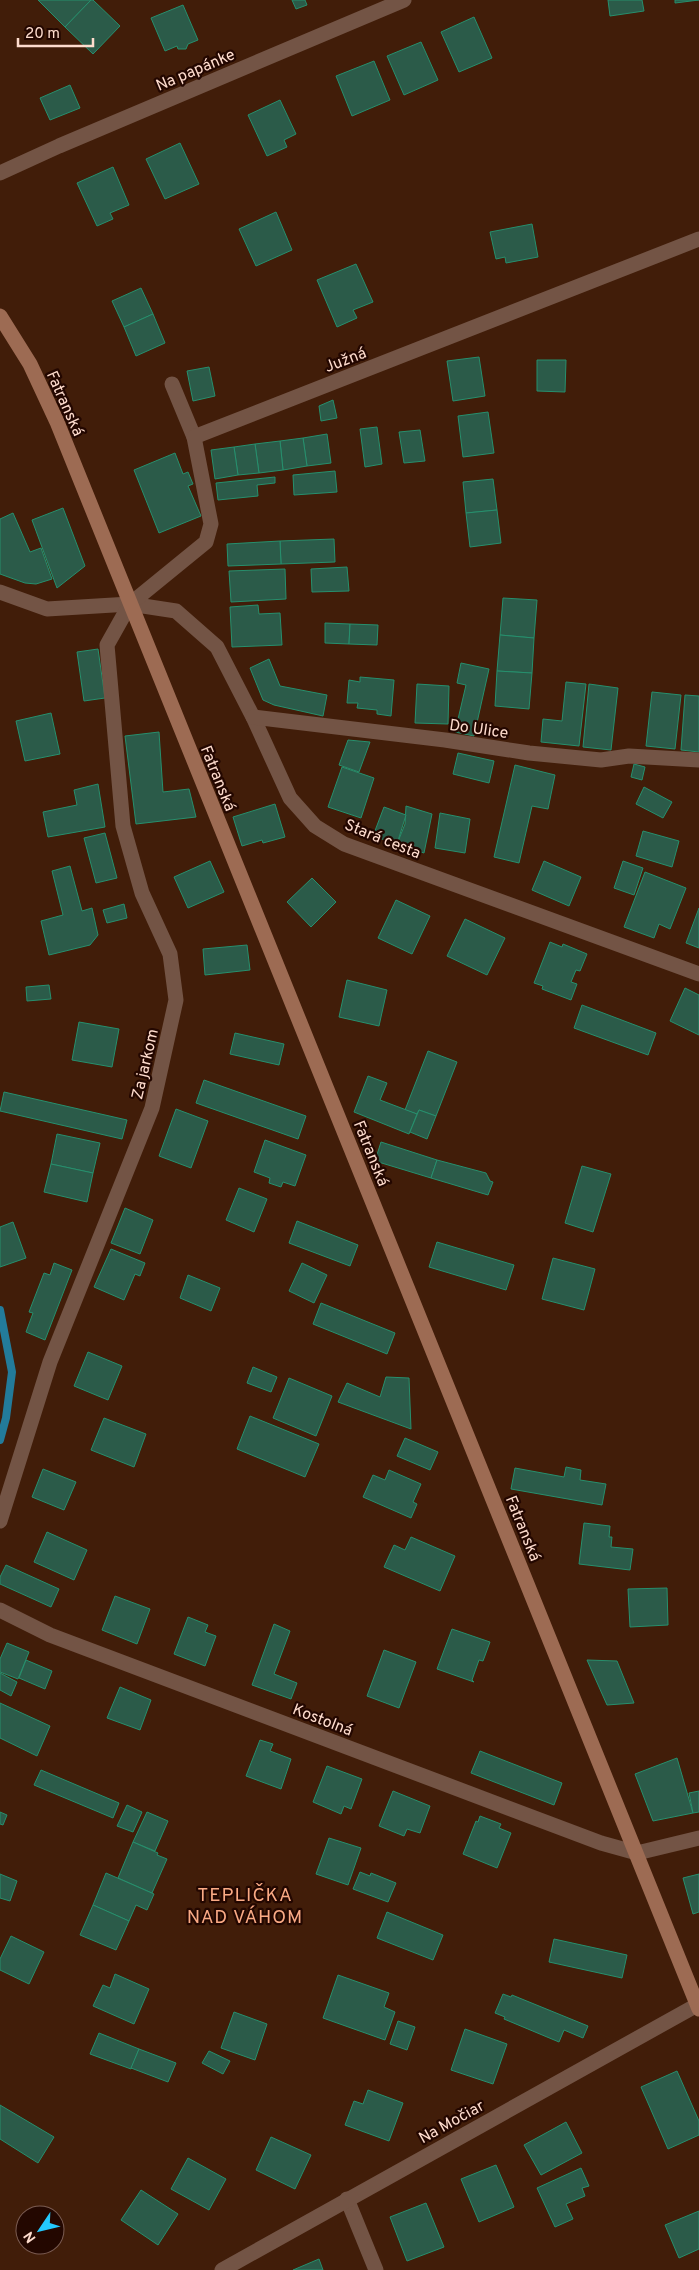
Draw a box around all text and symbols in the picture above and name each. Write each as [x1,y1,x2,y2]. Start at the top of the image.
scale bar [18,15,92,47]
text: 20 m [25,25,60,44]
street label: Na papánke [153,45,238,96]
street label: Južná [322,344,369,378]
street label: Fatranská [41,368,87,440]
street label: Do Ulice [448,716,510,744]
street label: Fatranská [195,743,239,815]
street label: Stará cesta [341,815,423,864]
street label: Za jarkom [128,1027,164,1102]
street label: Fatranská [348,1118,392,1190]
street label: Fatranská [500,1493,544,1565]
street label: Kostolná [289,1700,355,1741]
district label: TEPLIČKA NAD VÁHOM [187,1883,303,1930]
street label: Na Močiar [416,2097,488,2149]
north arrow [15,2205,65,2255]
text: N [21,2228,40,2246]

